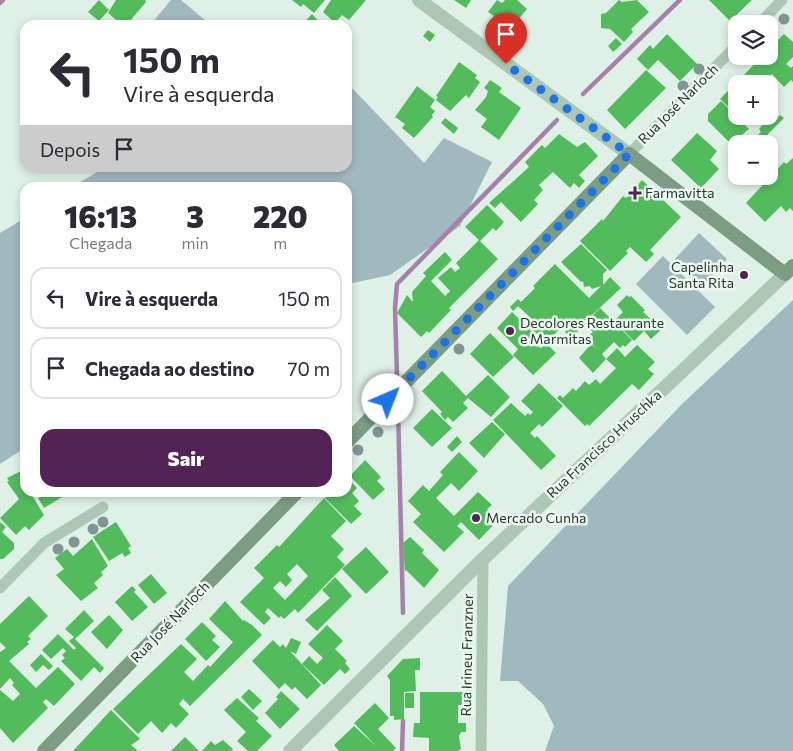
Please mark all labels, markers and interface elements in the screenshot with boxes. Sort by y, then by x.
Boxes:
pin [485,13,527,64]
map controls [728,15,778,185]
button: layers [728,15,778,65]
icon: arrive [492,20,520,48]
text: 150 m [123,37,220,80]
icon: left [40,40,105,105]
street label: Rua José Narloch [634,60,721,147]
button: + [728,75,778,125]
text: Vire à esquerda [123,80,275,107]
icon: arrive [110,135,138,163]
button: − [728,135,778,185]
text: Depois [40,138,100,161]
place label: Farmavitta [645,184,715,201]
marker: Farmavitta [629,187,641,199]
text: 16:13 [64,197,137,234]
text: 3 [186,197,204,234]
text: 220 [253,197,308,234]
text: Chegada [69,233,132,252]
text: min [181,233,209,252]
text: m [273,233,287,252]
place label: Capelinha Santa Rita [669,258,734,291]
marker: Capelinha Santa Rita [738,269,750,281]
icon: left [42,284,70,312]
text: Vire à esquerda [85,287,218,310]
text: 150 m [278,287,330,310]
place label: Decolores Restaurante e Marmitas [520,314,664,347]
marker: Decolores Restaurante e Marmitas [504,325,516,337]
icon: arrive [42,354,70,382]
text: Chegada ao destino [85,357,255,380]
text: 70 m [287,357,330,380]
position arrow [361,373,413,425]
street label: Rua Francisco Hruschka [543,386,665,501]
button: Sair [40,429,332,487]
place label: Mercado Cunha [486,509,586,526]
marker: Mercado Cunha [470,512,482,524]
street label: Rua José Narloch [127,578,213,666]
street label: Rua Irineu Franzner [457,593,476,716]

